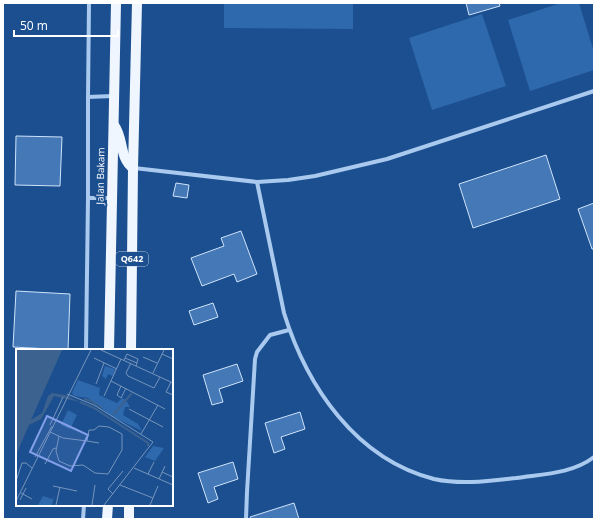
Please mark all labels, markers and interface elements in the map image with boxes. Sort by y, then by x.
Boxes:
scale bar [14,12,118,38]
text: 50 m [20,17,48,34]
street label: Jalan Bakam [92,147,107,206]
road number: Q642 [116,252,148,266]
inset map [16,349,173,506]

